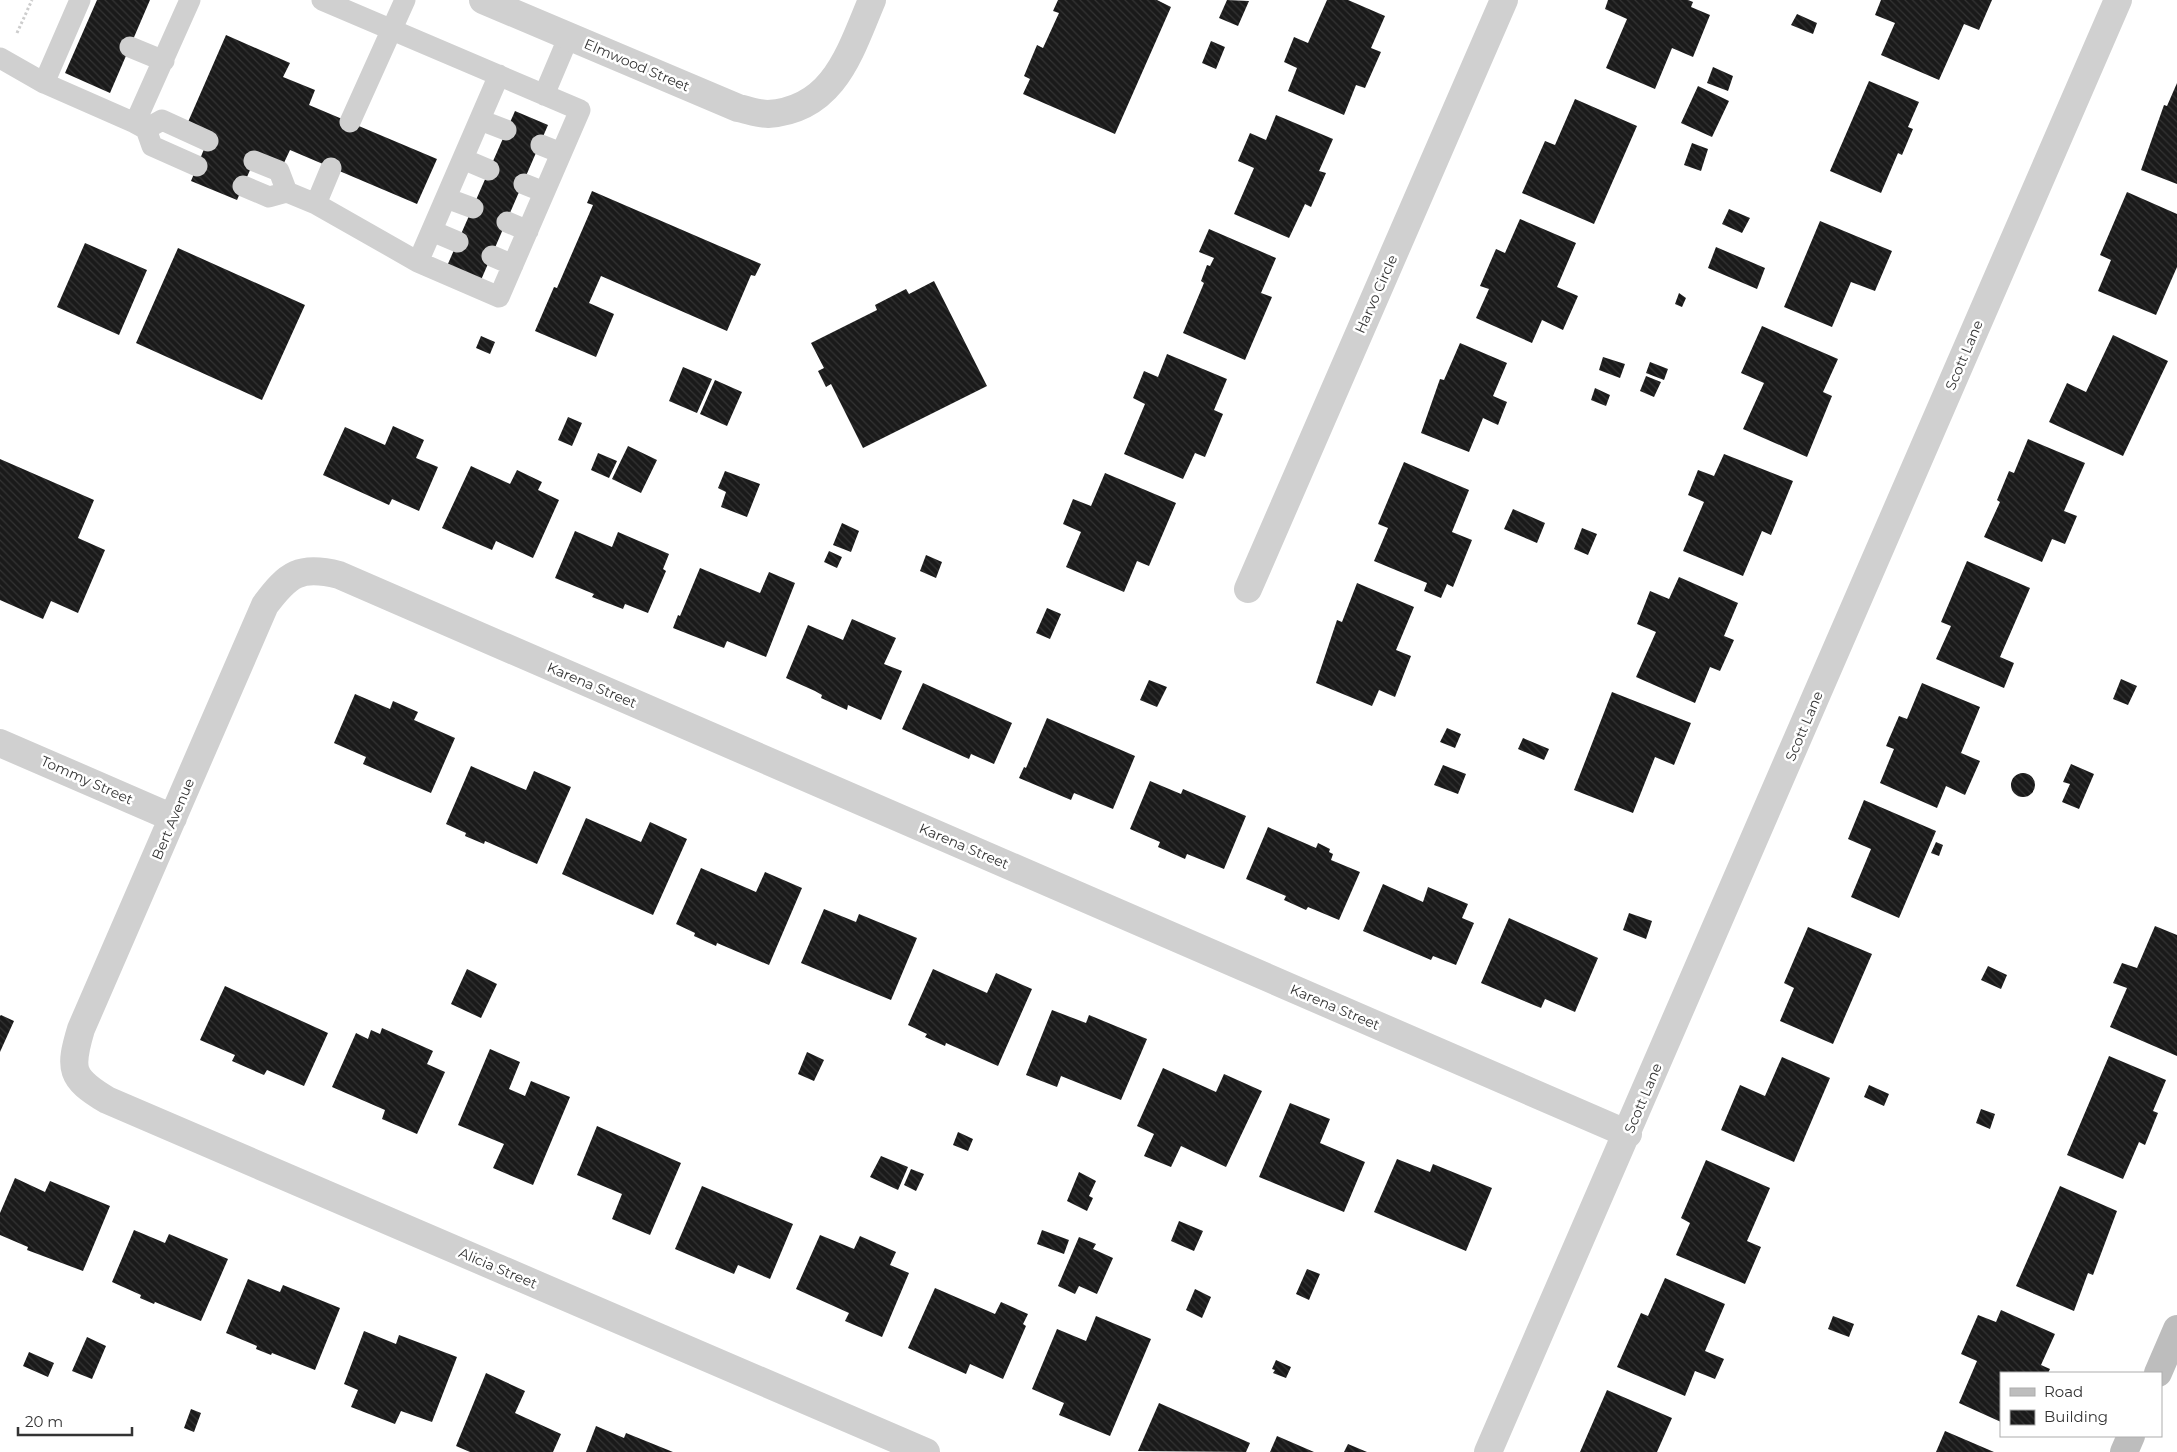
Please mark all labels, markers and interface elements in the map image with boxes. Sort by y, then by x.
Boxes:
street label: Elmwood Street [581,35,693,95]
street label: Harvo Circle [1351,252,1401,336]
street label: Scott Lane [1941,317,1987,393]
street label: Karena Street [544,658,640,712]
street label: Scott Lane [1781,688,1827,764]
street label: Tommy Street [38,752,136,808]
street label: Bert Avenue [148,775,198,863]
street label: Karena Street [916,819,1012,873]
street label: Karena Street [1287,980,1383,1034]
street label: Scott Lane [1620,1060,1666,1136]
street label: Alicia Street [456,1243,540,1293]
legend [2000,1372,2162,1437]
text: Road [2044,1382,2083,1401]
scale bar [18,1404,131,1436]
text: Building [2044,1407,2108,1426]
text: 20 m [25,1412,63,1431]

